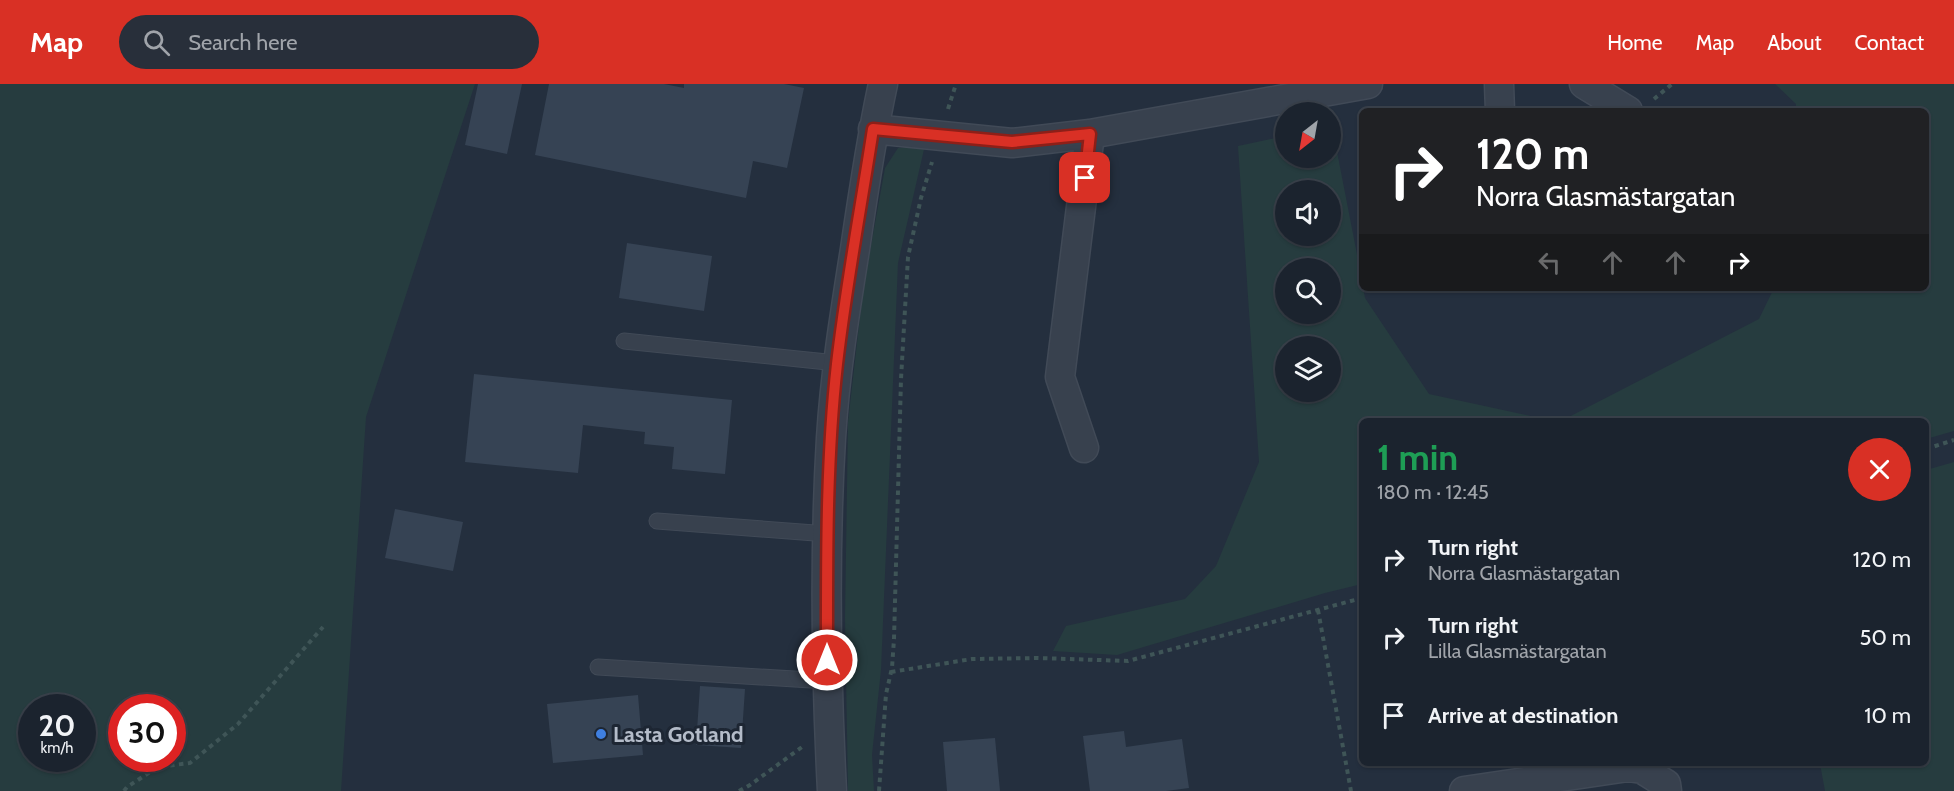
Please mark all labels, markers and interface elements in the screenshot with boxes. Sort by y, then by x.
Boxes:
search box [119,15,539,69]
text: Map [30,25,83,59]
icon: search [140,26,173,59]
text: Search here [188,29,297,56]
text: Home [1607,30,1663,55]
text: Map [1696,30,1734,55]
text: About [1767,30,1821,55]
text: Contact [1854,30,1924,55]
north arrow [1275,102,1341,168]
map controls [1275,102,1341,402]
text: 120 m [1476,128,1589,180]
icon: right [1377,132,1455,210]
pin [1059,152,1110,203]
icon: arrive [1068,161,1101,194]
button: sound [1275,180,1341,246]
text: Norra Glasmästargatan [1476,180,1735,213]
icon: left [1533,246,1566,279]
icon: ahead [1596,246,1629,279]
icon: ahead [1659,246,1692,279]
icon: right [1722,246,1755,279]
button: search [1275,258,1341,324]
button: layers [1275,336,1341,402]
text: 1 min [1377,435,1458,479]
button: close [1848,438,1911,501]
text: 180 m · 12:45 [1377,480,1489,504]
text: Turn right [1428,534,1518,561]
icon: right [1377,543,1410,576]
text: 120 m [1853,546,1911,573]
text: Norra Glasmästargatan [1428,561,1620,585]
text: Turn right [1428,612,1518,639]
icon: right [1377,621,1410,654]
text: 50 m [1859,624,1911,651]
position arrow [795,628,859,692]
text: Lilla Glasmästargatan [1428,639,1607,663]
speed limit sign: 30 [108,694,186,772]
icon: arrive [1377,699,1410,732]
text: Arrive at destination [1428,702,1618,729]
text: 10 m [1864,702,1911,729]
text: 20 [38,707,76,744]
place label: Lasta Gotland [613,721,744,748]
marker: Lasta Gotland [594,727,608,741]
text: km/h [41,739,73,757]

